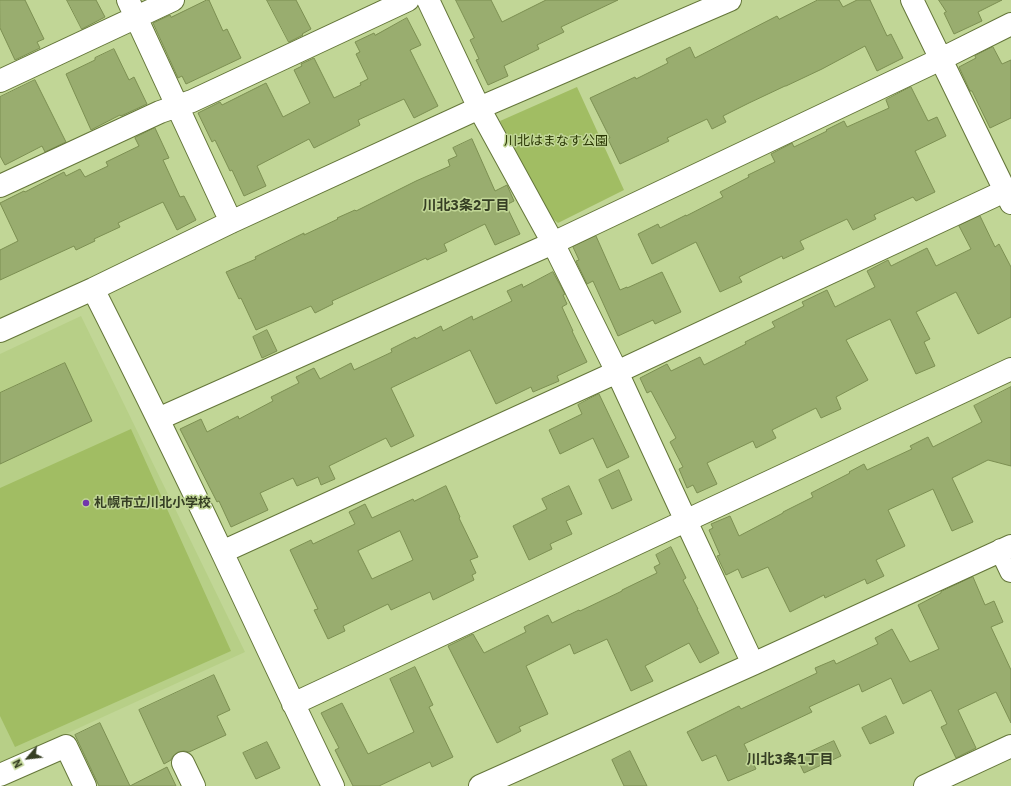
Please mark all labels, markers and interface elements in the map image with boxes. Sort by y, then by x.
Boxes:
park label: 川北はまなす公園 [504,133,608,149]
district label: 川北3条2丁目 [423,198,509,214]
place label: 札幌市立川北小学校 [94,495,211,511]
marker: 札幌市立川北小学校 [81,498,91,508]
north arrow [8,738,48,778]
district label: 川北3条1丁目 [747,752,833,768]
text: N [9,757,25,770]

